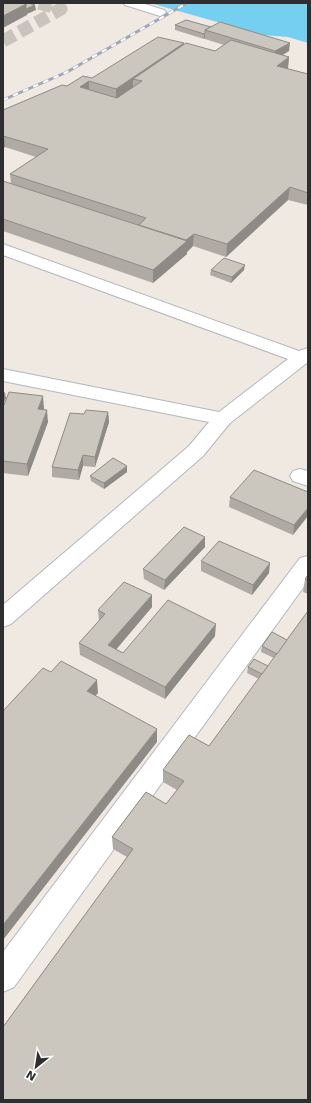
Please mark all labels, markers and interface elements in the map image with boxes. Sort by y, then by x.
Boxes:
north arrow [16,1047,56,1087]
text: N [24,1067,38,1083]

